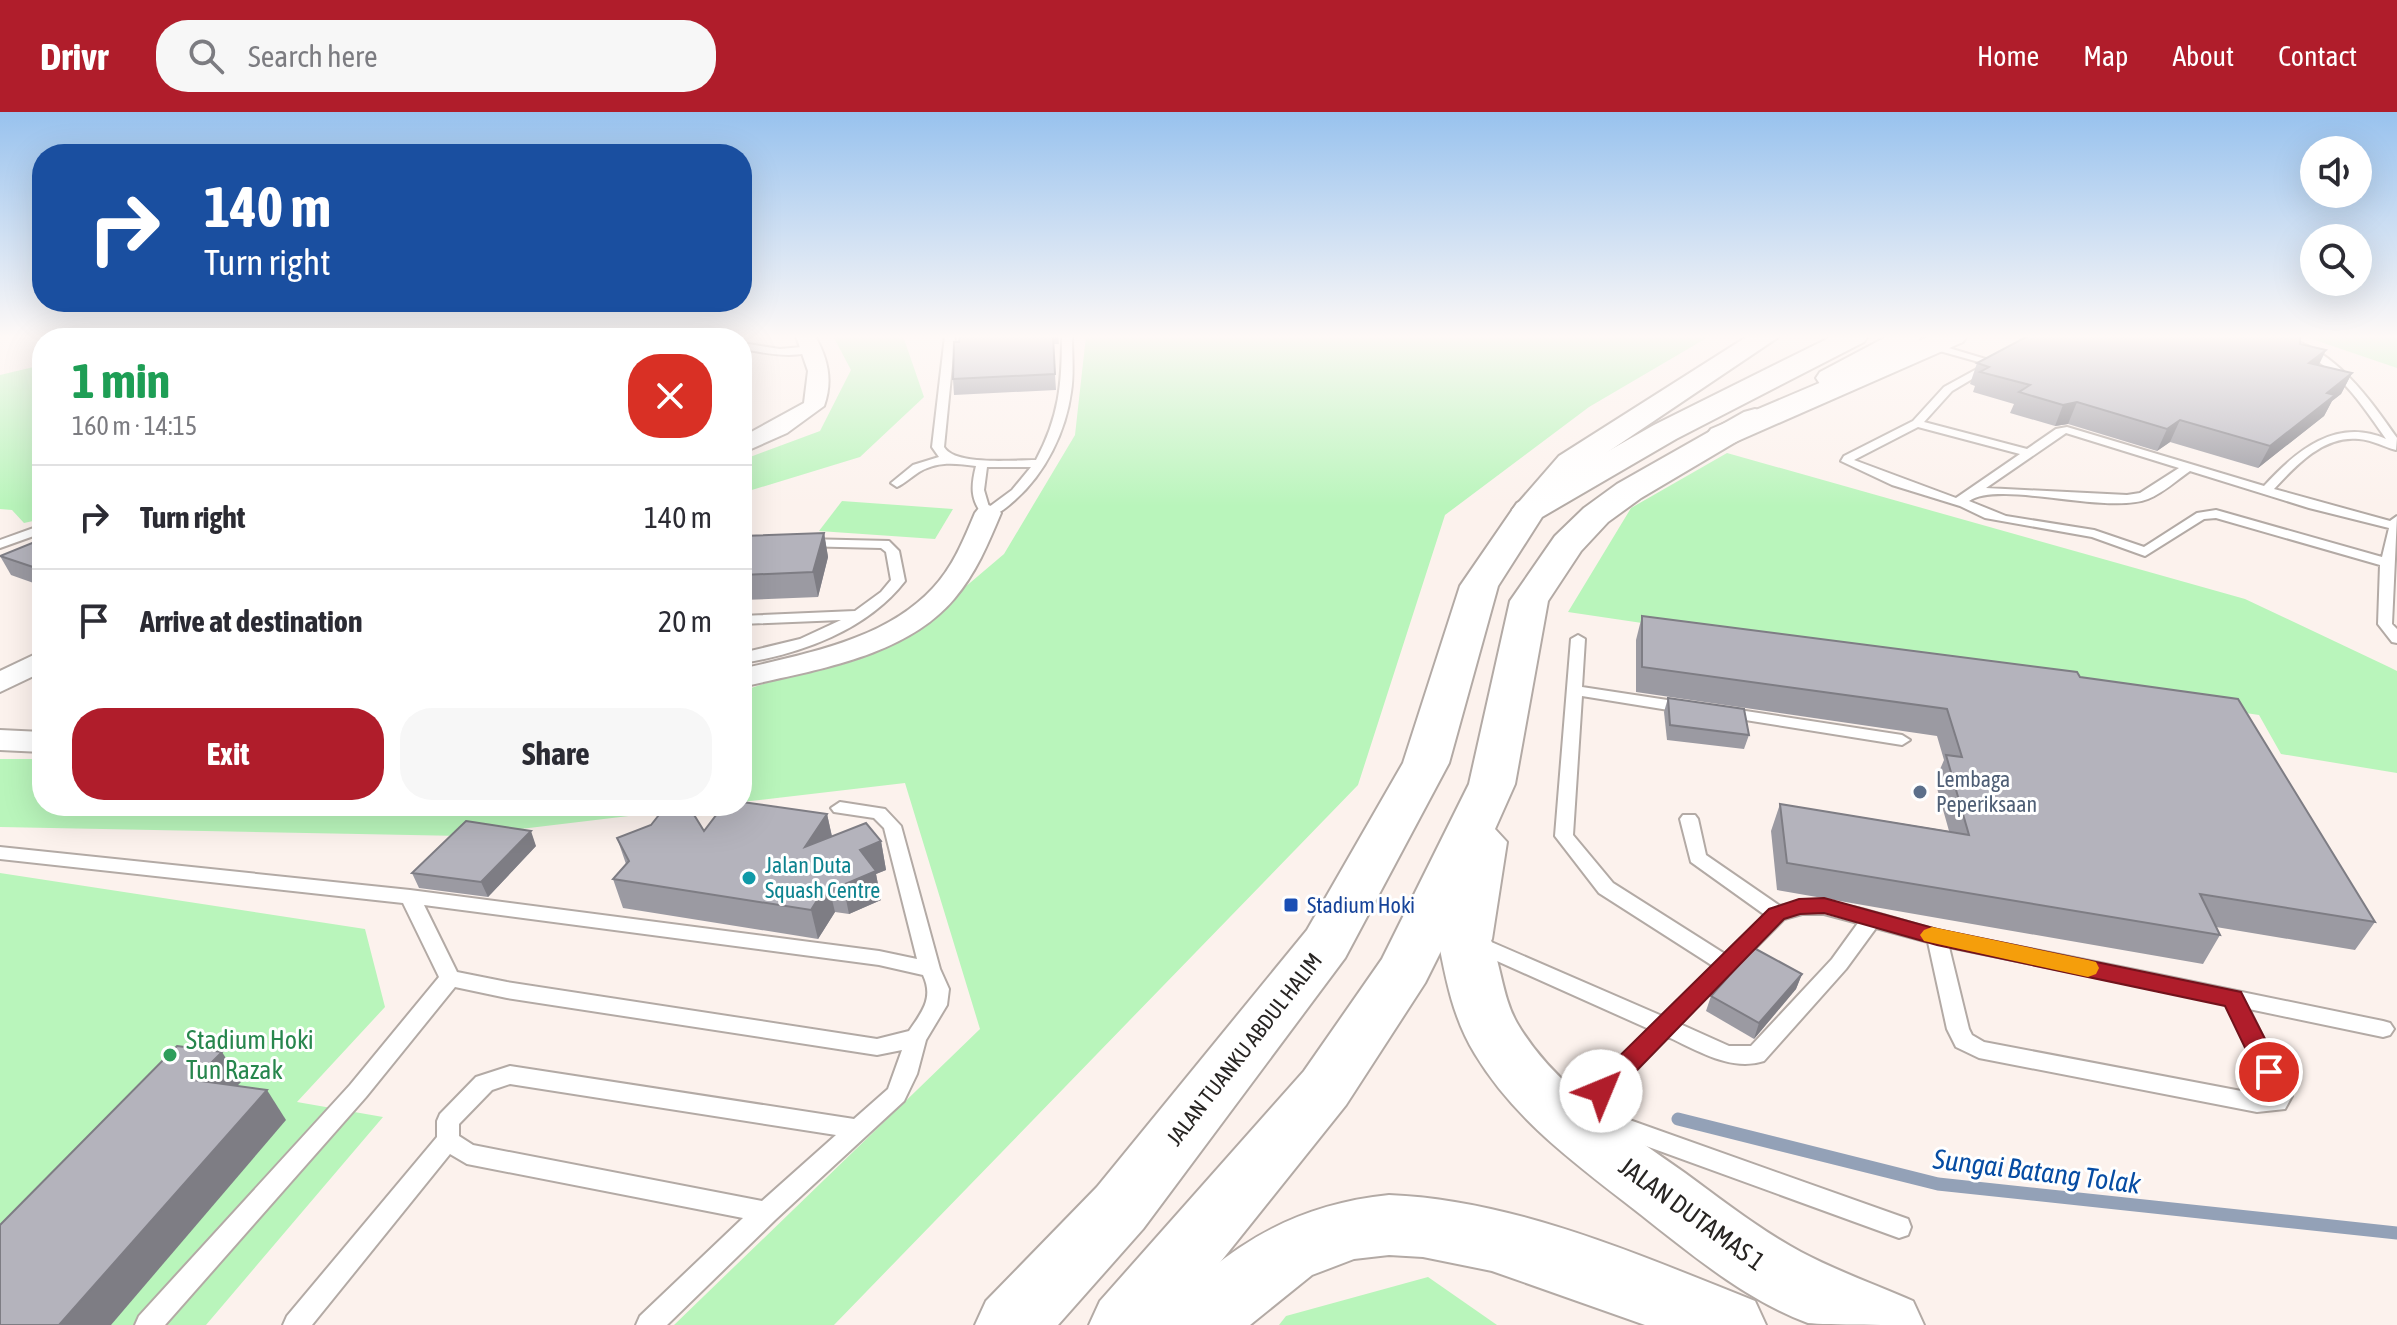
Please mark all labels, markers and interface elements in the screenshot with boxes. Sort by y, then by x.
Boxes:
search box [156,20,716,92]
icon: search [184,34,228,78]
text: Drivr [40,35,108,78]
text: Search here [248,39,378,73]
text: Home [1977,40,2039,72]
text: Map [2083,40,2128,72]
text: About [2172,40,2234,72]
text: Contact [2278,40,2357,72]
map controls [2300,136,2372,296]
button: sound [2300,136,2372,208]
text: 140 m [204,175,331,239]
icon: right [72,176,176,280]
button: search [2300,224,2372,296]
text: Turn right [204,241,331,283]
text: 1 min [72,353,170,408]
button: close [628,354,712,438]
text: 160 m · 14:15 [72,411,197,441]
icon: right [72,495,116,539]
text: Turn right [140,500,246,534]
text: 140 m [644,500,712,534]
icon: arrive [72,599,116,643]
text: Arrive at destination [140,604,362,638]
text: 20 m [658,604,712,638]
button: Exit [72,708,384,800]
button: Share [400,708,712,800]
place label: Lembaga Peperiksaan [1936,766,2037,817]
marker: Lembaga Peperiksaan [1911,783,1929,801]
place label: Jalan Duta Squash Centre [765,852,880,903]
marker: Jalan Duta Squash Centre [740,869,758,887]
place label: Stadium Hoki [1307,892,1415,918]
marker: Stadium Hoki [1282,896,1300,914]
street label: JALAN TUANKU ABDUL HALIM [1161,948,1327,1150]
place label: Stadium Hoki Tun Razak [186,1025,314,1085]
pin [2235,1038,2303,1106]
marker: Stadium Hoki Tun Razak [161,1046,179,1064]
position arrow [1559,1049,1643,1133]
icon: arrive [2247,1050,2291,1094]
water label: Sungai Batang Tolak [1931,1142,2143,1200]
street label: JALAN DUTAMAS 1 [1613,1151,1771,1277]

